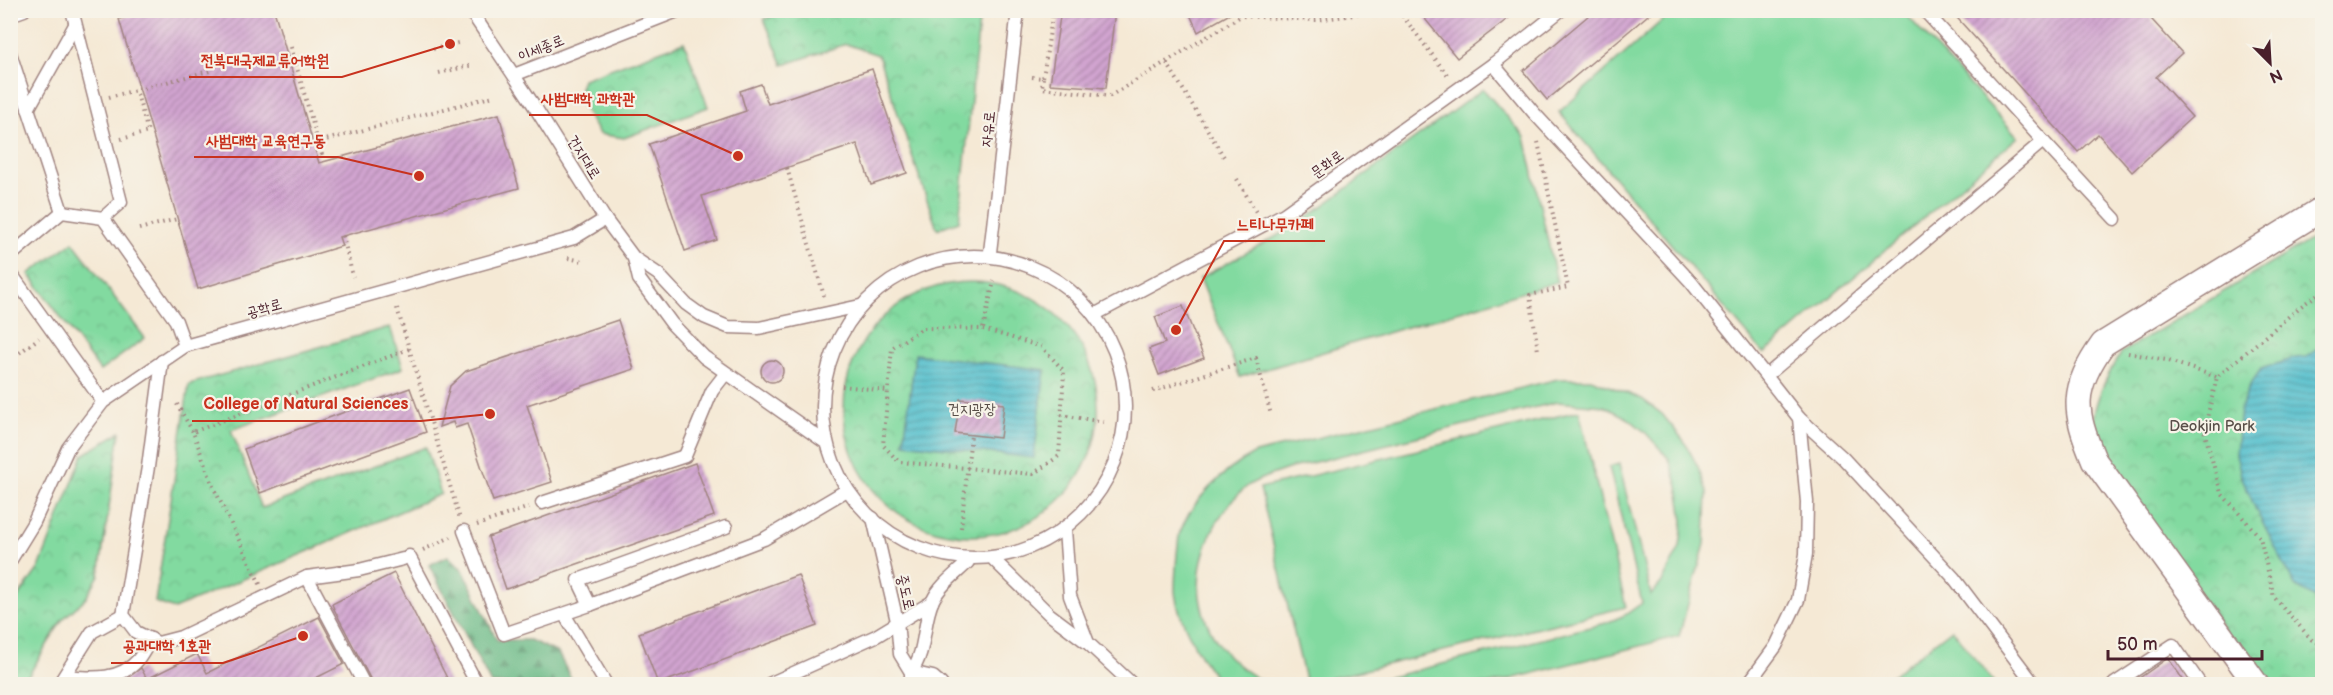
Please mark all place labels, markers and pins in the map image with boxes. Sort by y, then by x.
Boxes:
callout: 전북대국제교류어학원 [189,43,342,77]
callout: 사범대학 과학관 [529,81,647,115]
callout: 사범대학 교육연구동 [194,123,338,157]
callout: 느티나무카페 [1224,207,1325,241]
callout: College of Natural Sciences [192,387,421,421]
callout: 공과대학 1호관 [111,629,223,663]

